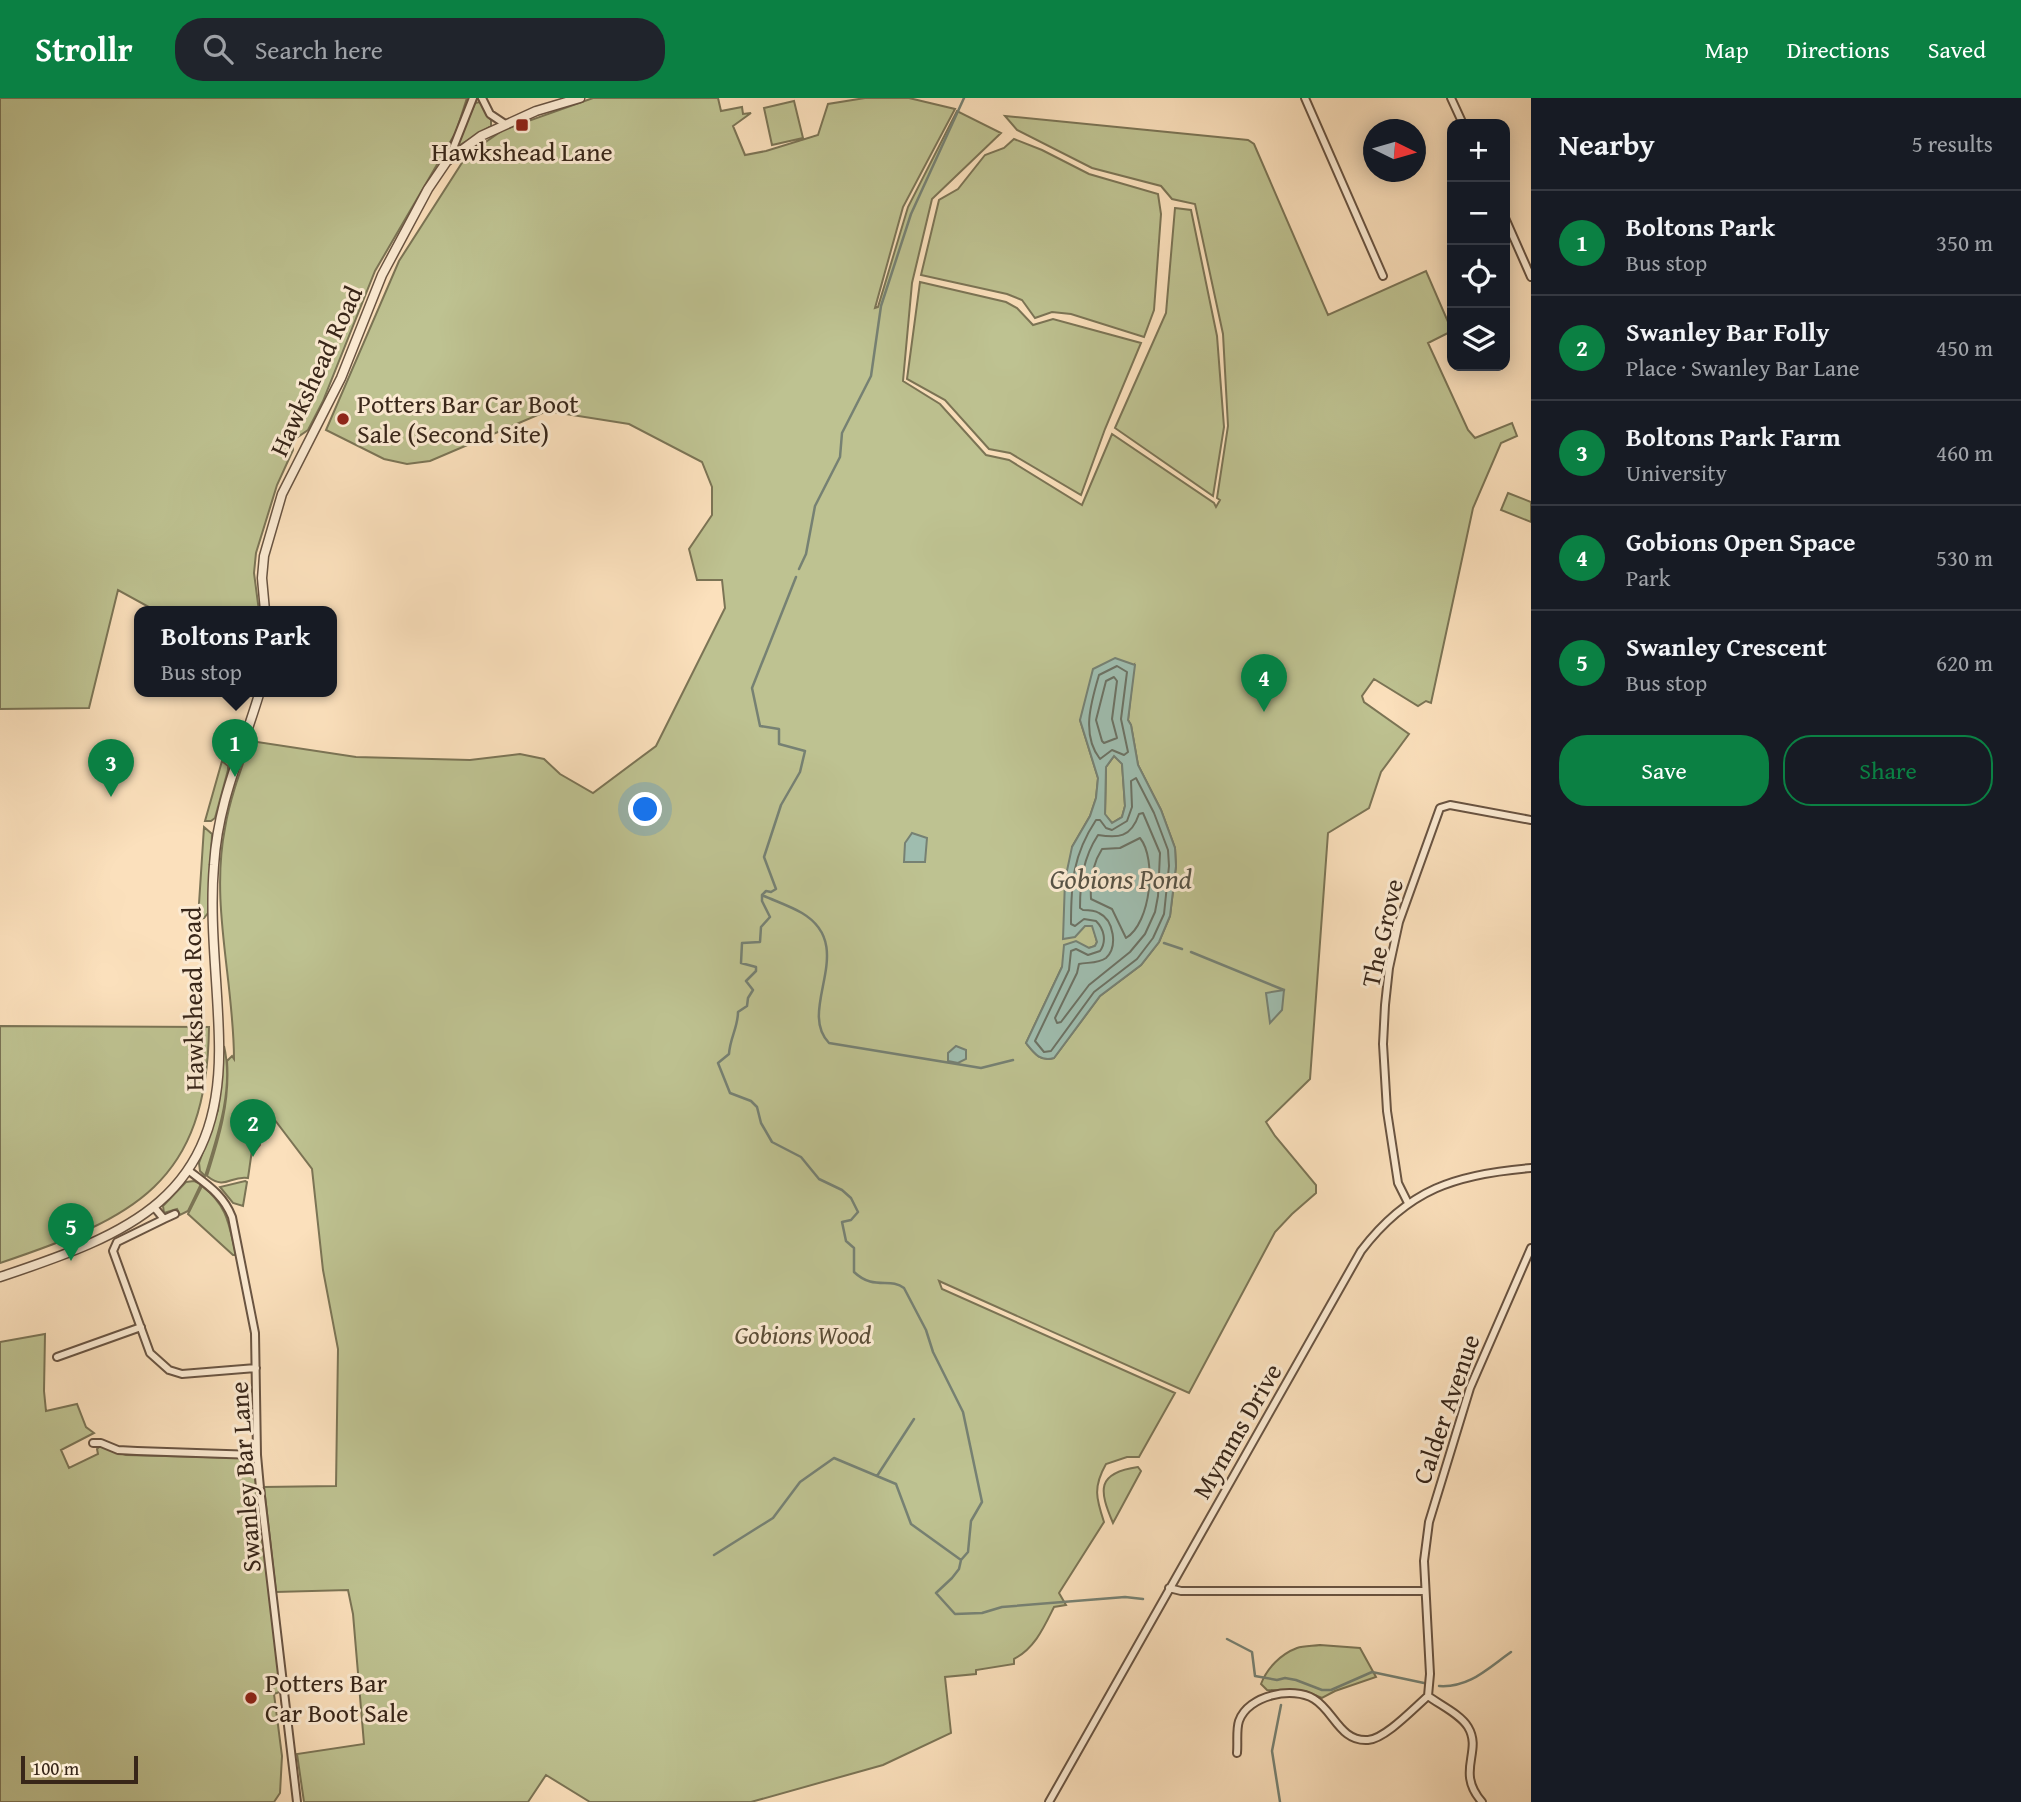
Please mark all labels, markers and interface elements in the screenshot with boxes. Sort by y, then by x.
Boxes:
search box [175,18,665,81]
text: Strollr [35,25,133,73]
icon: search [199,30,237,68]
text: Search here [255,30,383,69]
text: Map [1705,32,1749,67]
text: Directions [1787,32,1890,67]
text: Saved [1928,32,1986,67]
marker: Hawkshead Lane [514,117,530,133]
north arrow [1363,119,1426,182]
map controls [1447,119,1510,371]
button: + [1447,119,1510,182]
text: Nearby [1559,122,1655,166]
text: 5 results [1912,127,1993,160]
place label: Hawkshead Lane [431,132,613,171]
button: − [1447,182,1510,245]
text: Boltons Park [1626,207,1775,246]
text: 1 [1576,226,1588,259]
text: 350 m [1936,226,1993,259]
button: locate [1447,245,1510,308]
text: Bus stop [1626,246,1707,279]
street label: Hawkshead Road [259,279,372,463]
button: layers [1447,308,1510,371]
text: Swanley Bar Folly [1626,312,1829,351]
text: 2 [1576,331,1588,364]
text: 450 m [1936,331,1993,364]
text: Place · Swanley Bar Lane [1626,351,1860,384]
place label: Potters Bar Car Boot Sale (Second Site) [357,384,578,453]
marker: Potters Bar Car Boot Sale (Second Site) [335,411,351,427]
text: Boltons Park Farm [1626,417,1841,456]
text: 3 [1576,436,1588,469]
text: 460 m [1936,436,1993,469]
text: University [1626,456,1727,489]
text: Gobions Open Space [1626,522,1856,561]
text: 4 [1576,541,1588,574]
text: 530 m [1936,541,1993,574]
text: Park [1626,561,1670,594]
popup [134,606,337,697]
text: Boltons Park [161,616,310,655]
text: Swanley Crescent [1626,627,1827,666]
text: 5 [1576,646,1588,679]
text: 620 m [1936,646,1993,679]
pin: 4 [1241,654,1287,712]
text: Bus stop [161,655,242,688]
text: Bus stop [1626,666,1707,699]
pin: 1 [212,719,258,777]
button: Save [1559,735,1769,806]
button: Share [1783,735,1993,806]
pin: 3 [88,739,134,797]
your location [628,792,662,826]
water label: Gobions Pond [1050,858,1192,899]
street label: The Grove [1350,875,1413,991]
street label: Hawkshead Road [171,906,214,1091]
pin: 2 [230,1099,276,1157]
pin: 5 [48,1203,94,1261]
park label: Gobions Wood [734,1315,872,1354]
street label: Calder Avenue [1402,1329,1489,1489]
street label: Mymms Drive [1182,1356,1291,1506]
street label: Swanley Bar Lane [218,1380,271,1574]
place label: Potters Bar Car Boot Sale [265,1663,409,1732]
marker: Potters Bar Car Boot Sale [243,1690,259,1706]
scale bar [21,1753,138,1785]
text: 100 m [32,1754,79,1782]

